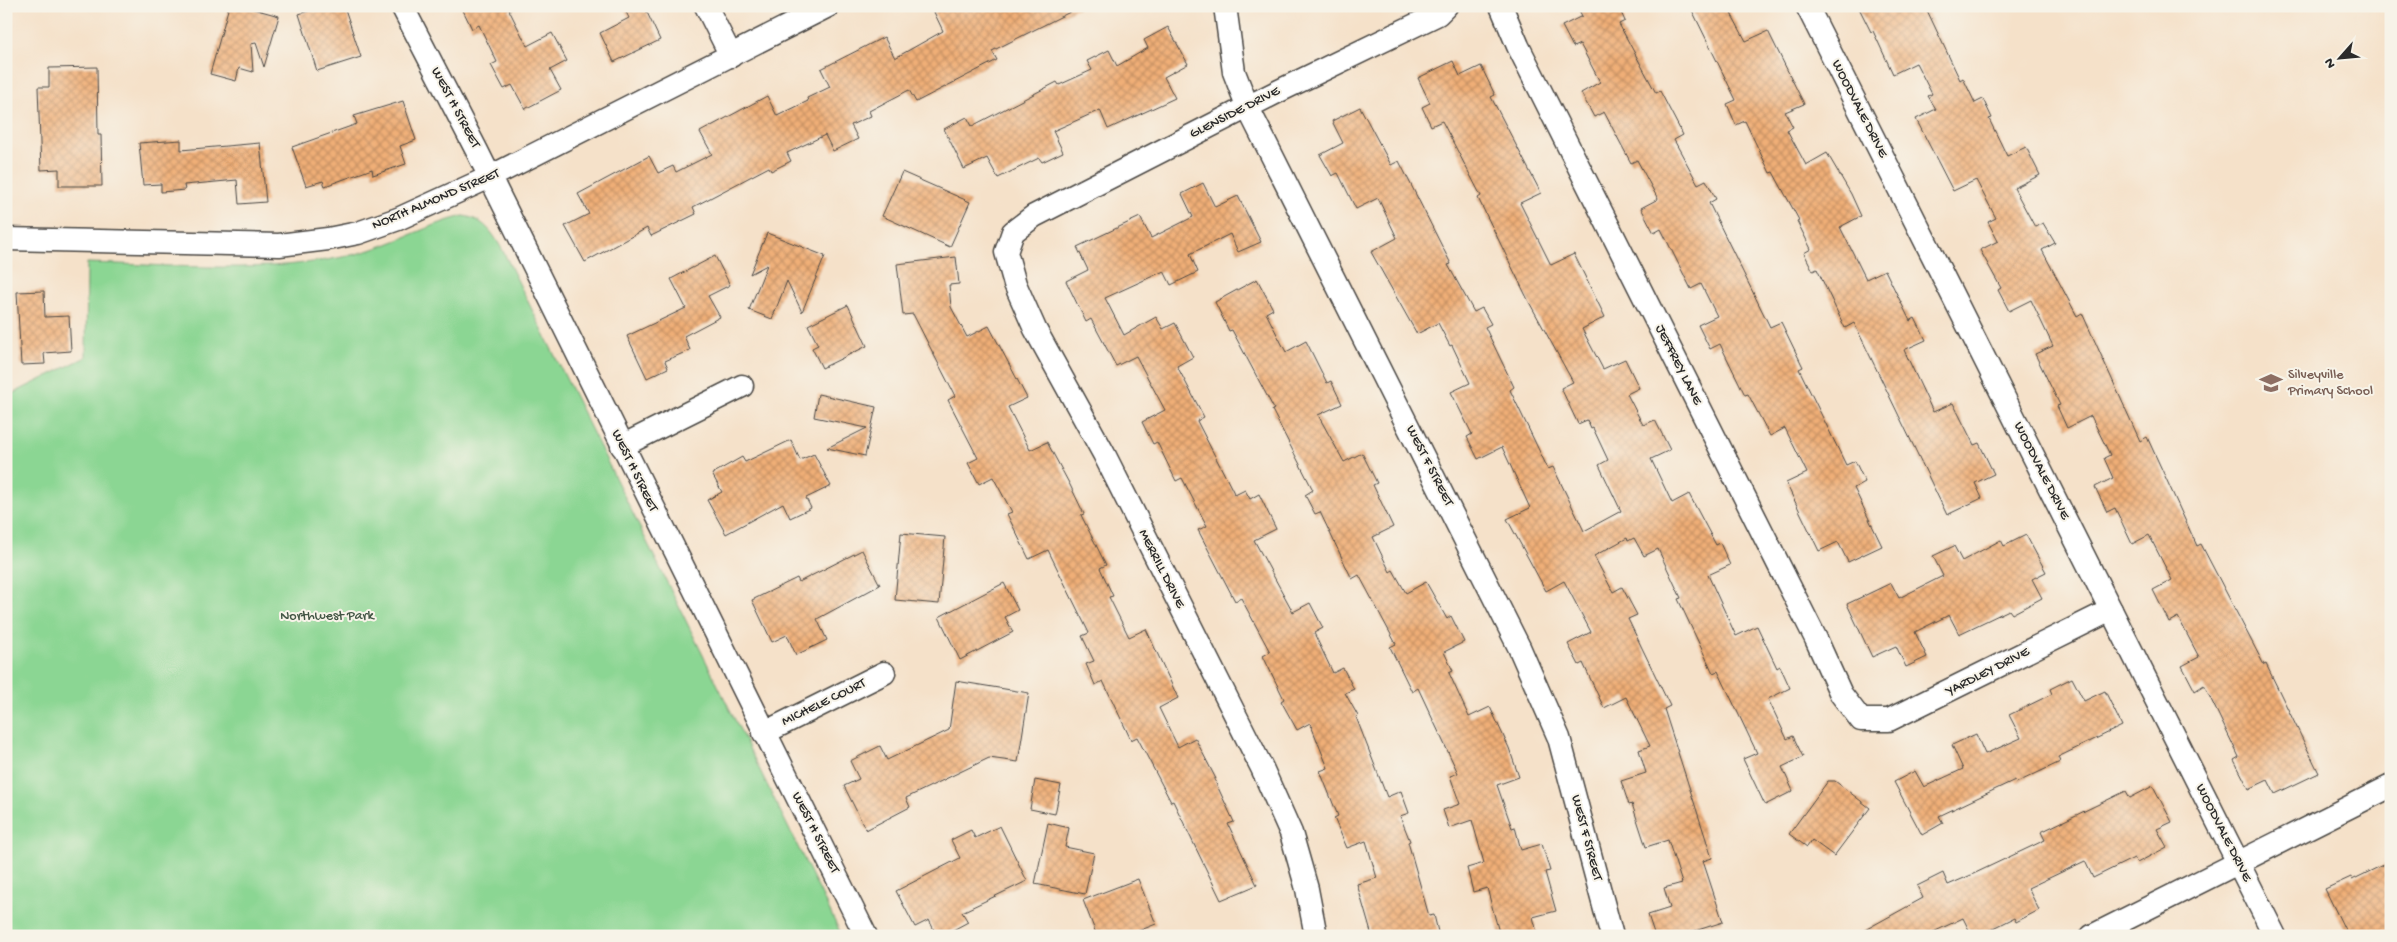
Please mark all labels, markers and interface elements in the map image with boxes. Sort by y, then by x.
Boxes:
north arrow [2314,32,2364,82]
text: N [2321,55,2340,71]
street label: WOODVALE DRIVE [1827,57,1892,162]
street label: WEST H STREET [427,65,484,152]
street label: GLENSIDE DRIVE [1187,82,1284,143]
street label: NORTH ALMOND STREET [370,165,503,235]
street label: JEFFREY LANE [1651,322,1706,409]
place label: Silveyville Primary School [2287,367,2373,400]
school or university icon: Silveyville Primary School [2258,370,2284,396]
street label: WOODVALE DRIVE [2009,419,2074,524]
street label: WEST F STREET [1401,423,1457,510]
street label: WEST H STREET [607,427,661,515]
street label: MERRILL DRIVE [1134,527,1189,612]
park label: Northwest Park [280,608,376,625]
street label: YARDLEY DRIVE [1942,643,2034,701]
street label: MICHELE COURT [779,675,869,731]
street label: WOODVALE DRIVE [2191,781,2256,886]
street label: WEST H STREET [787,789,843,877]
street label: WEST F STREET [1566,793,1606,883]

